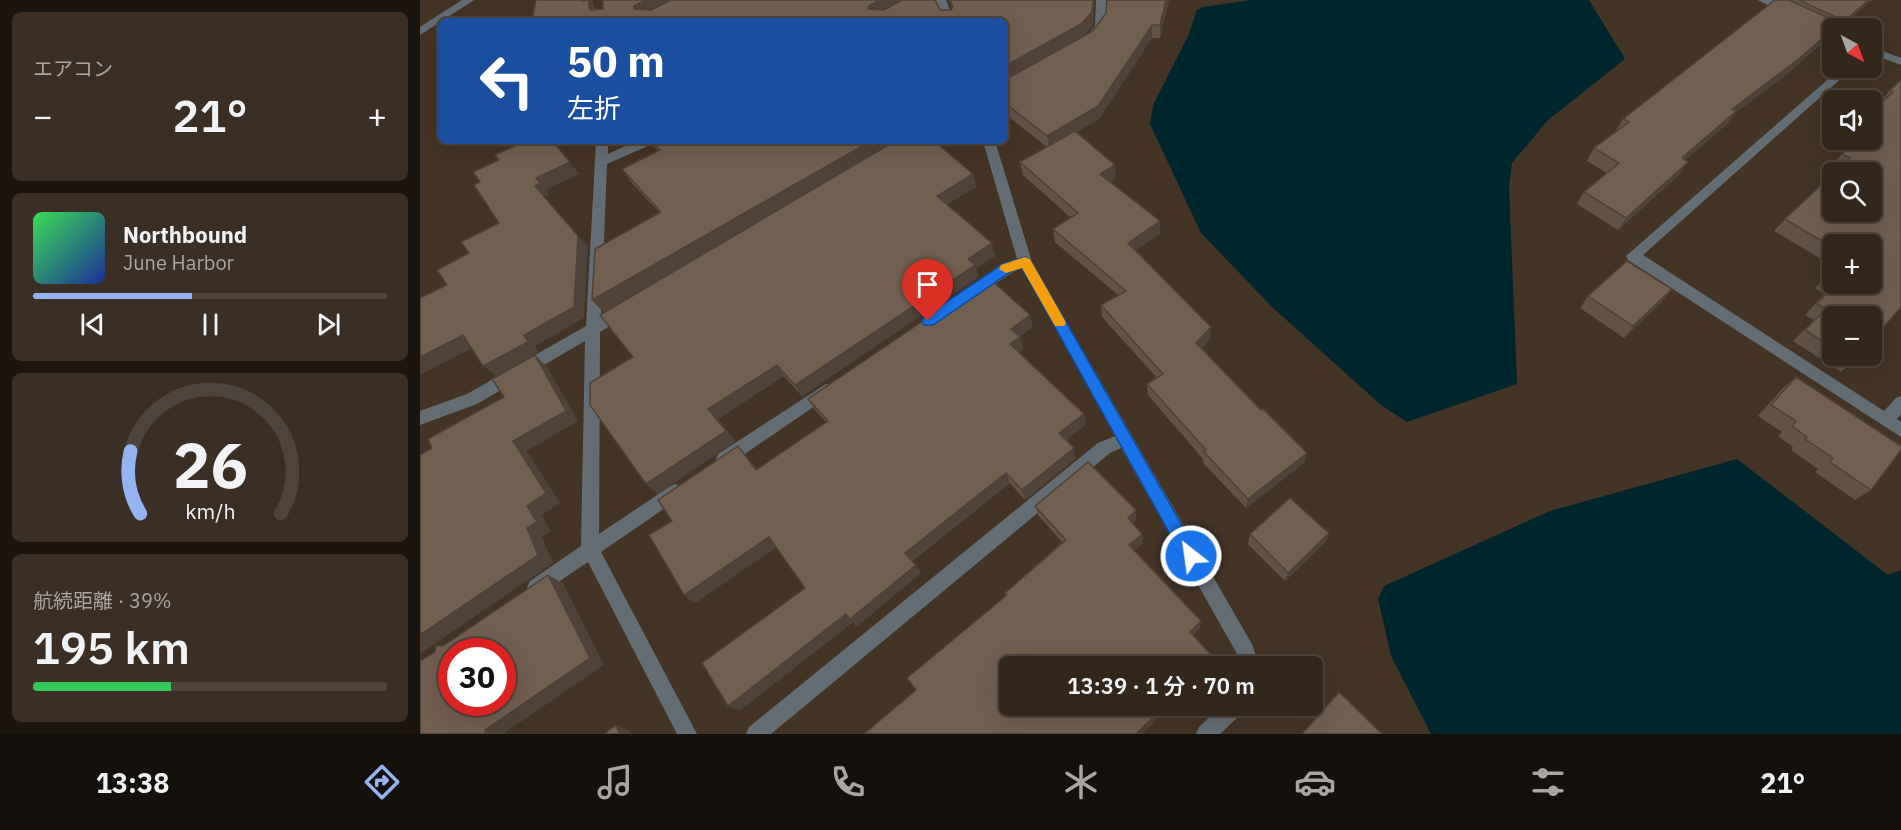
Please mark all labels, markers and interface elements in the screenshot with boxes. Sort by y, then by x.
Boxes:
north arrow [1822,18,1882,78]
map controls [1822,18,1882,366]
text: 50 m [567,34,665,89]
icon: left [468,42,546,120]
text: エアコン [33,55,113,82]
text: 21° [172,86,248,144]
text: 左折 [567,90,621,125]
button: sound [1822,90,1882,150]
text: − [33,94,53,137]
text: + [367,94,387,137]
button: search [1822,162,1882,222]
text: Northbound [123,220,247,249]
button: + [1822,234,1882,294]
text: June Harbor [123,249,234,276]
pin [902,259,953,321]
icon: arrive [911,268,944,301]
button: − [1822,306,1882,366]
icon: previous [76,308,109,341]
icon: pause [194,308,227,341]
icon: next [312,308,345,341]
text: 26 [173,424,247,505]
text: km/h [185,498,235,526]
position arrow [1159,524,1223,588]
text: 航続距離 · 39% [33,587,172,614]
text: 195 km [33,618,190,676]
speed limit sign: 30 [438,638,516,716]
text: 13:39 · 1 分 · 70 m [1067,671,1255,700]
icon: directions [361,761,403,803]
icon: music [594,761,636,803]
icon: phone [827,761,869,803]
icon: climate [1060,761,1102,803]
icon: car [1294,761,1336,803]
icon: filters [1527,761,1569,803]
text: 13:38 [96,765,169,800]
text: 21° [1760,765,1805,800]

